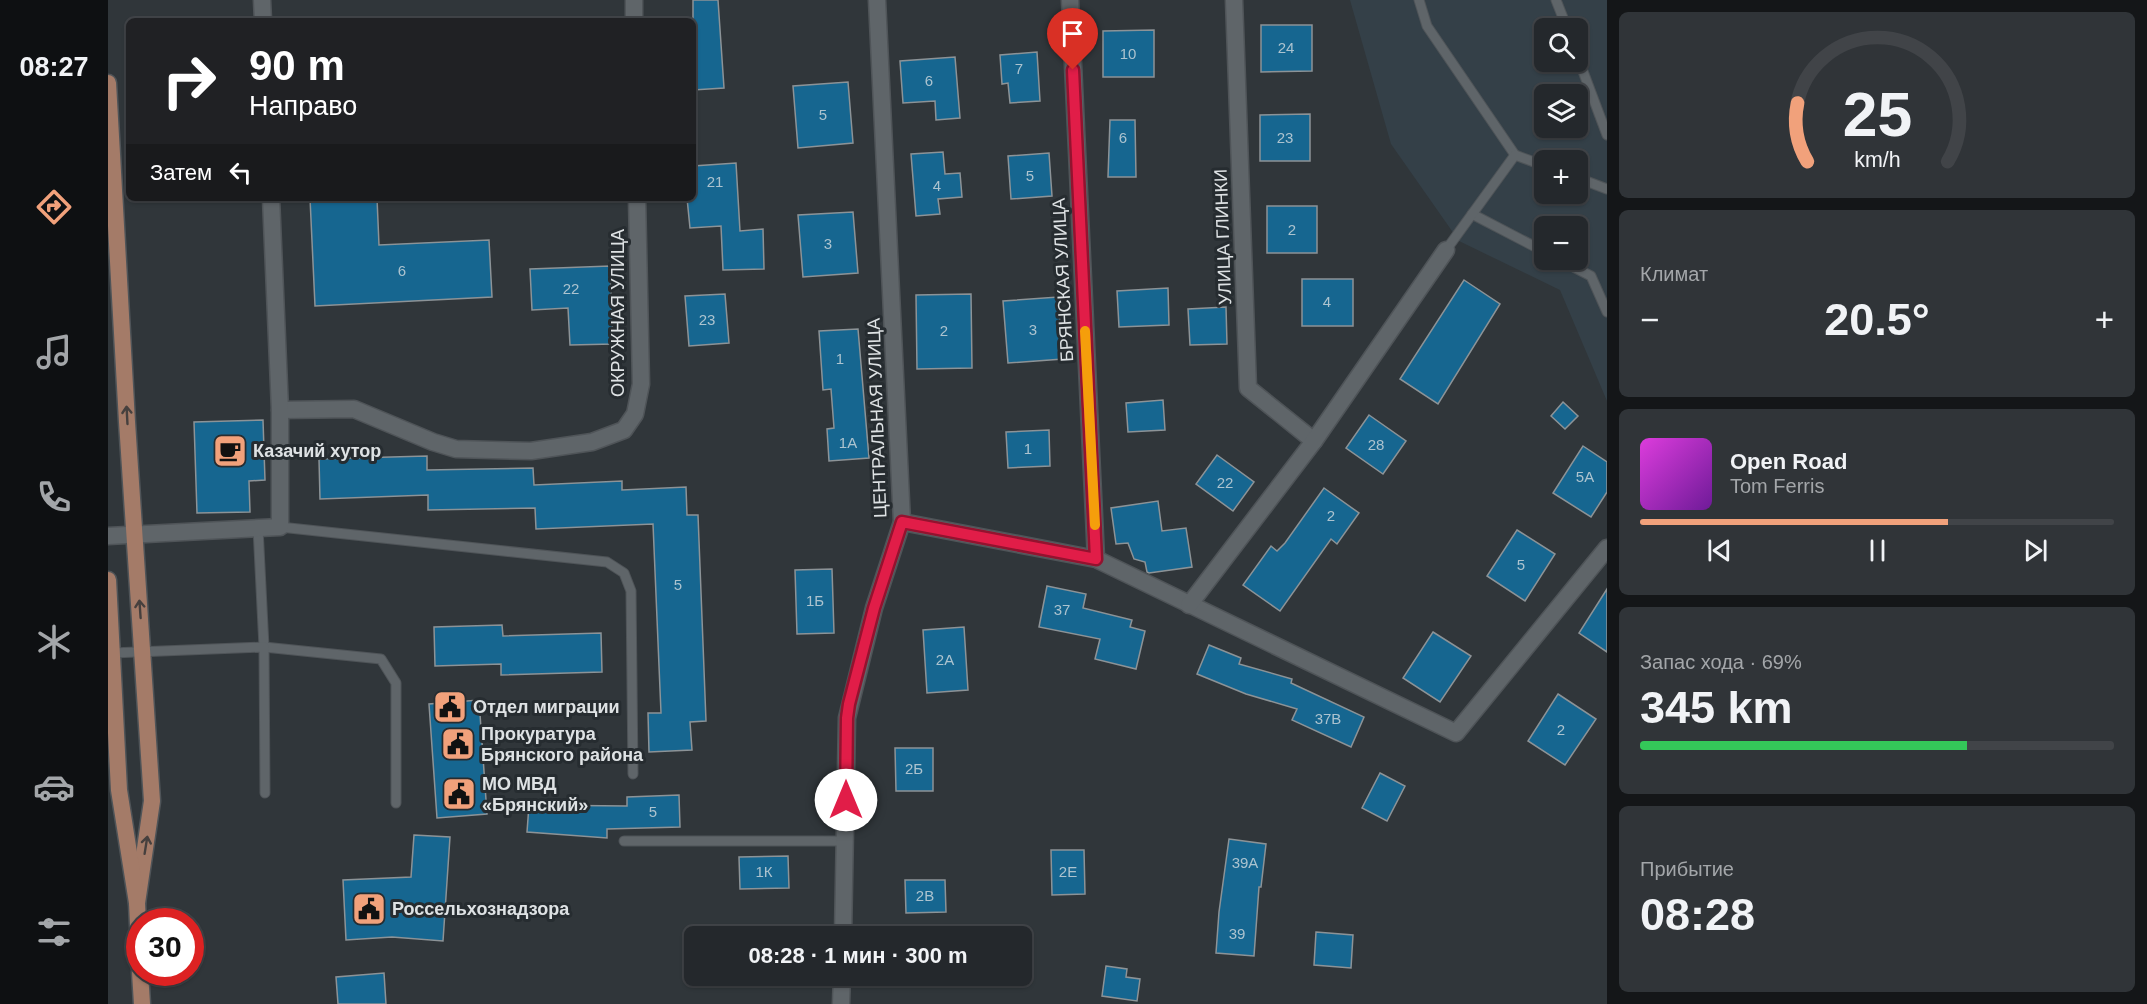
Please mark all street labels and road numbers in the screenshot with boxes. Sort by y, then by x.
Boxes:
street label: УЛИЦА ГЛИНКИ [1211,169,1235,305]
street label: БРЯНСКАЯ УЛИЦА [1049,198,1077,362]
street label: ОКРУЖНАЯ УЛИЦА [608,229,628,397]
street label: ЦЕНТРАЛЬНАЯ УЛИЦА [864,318,890,518]

